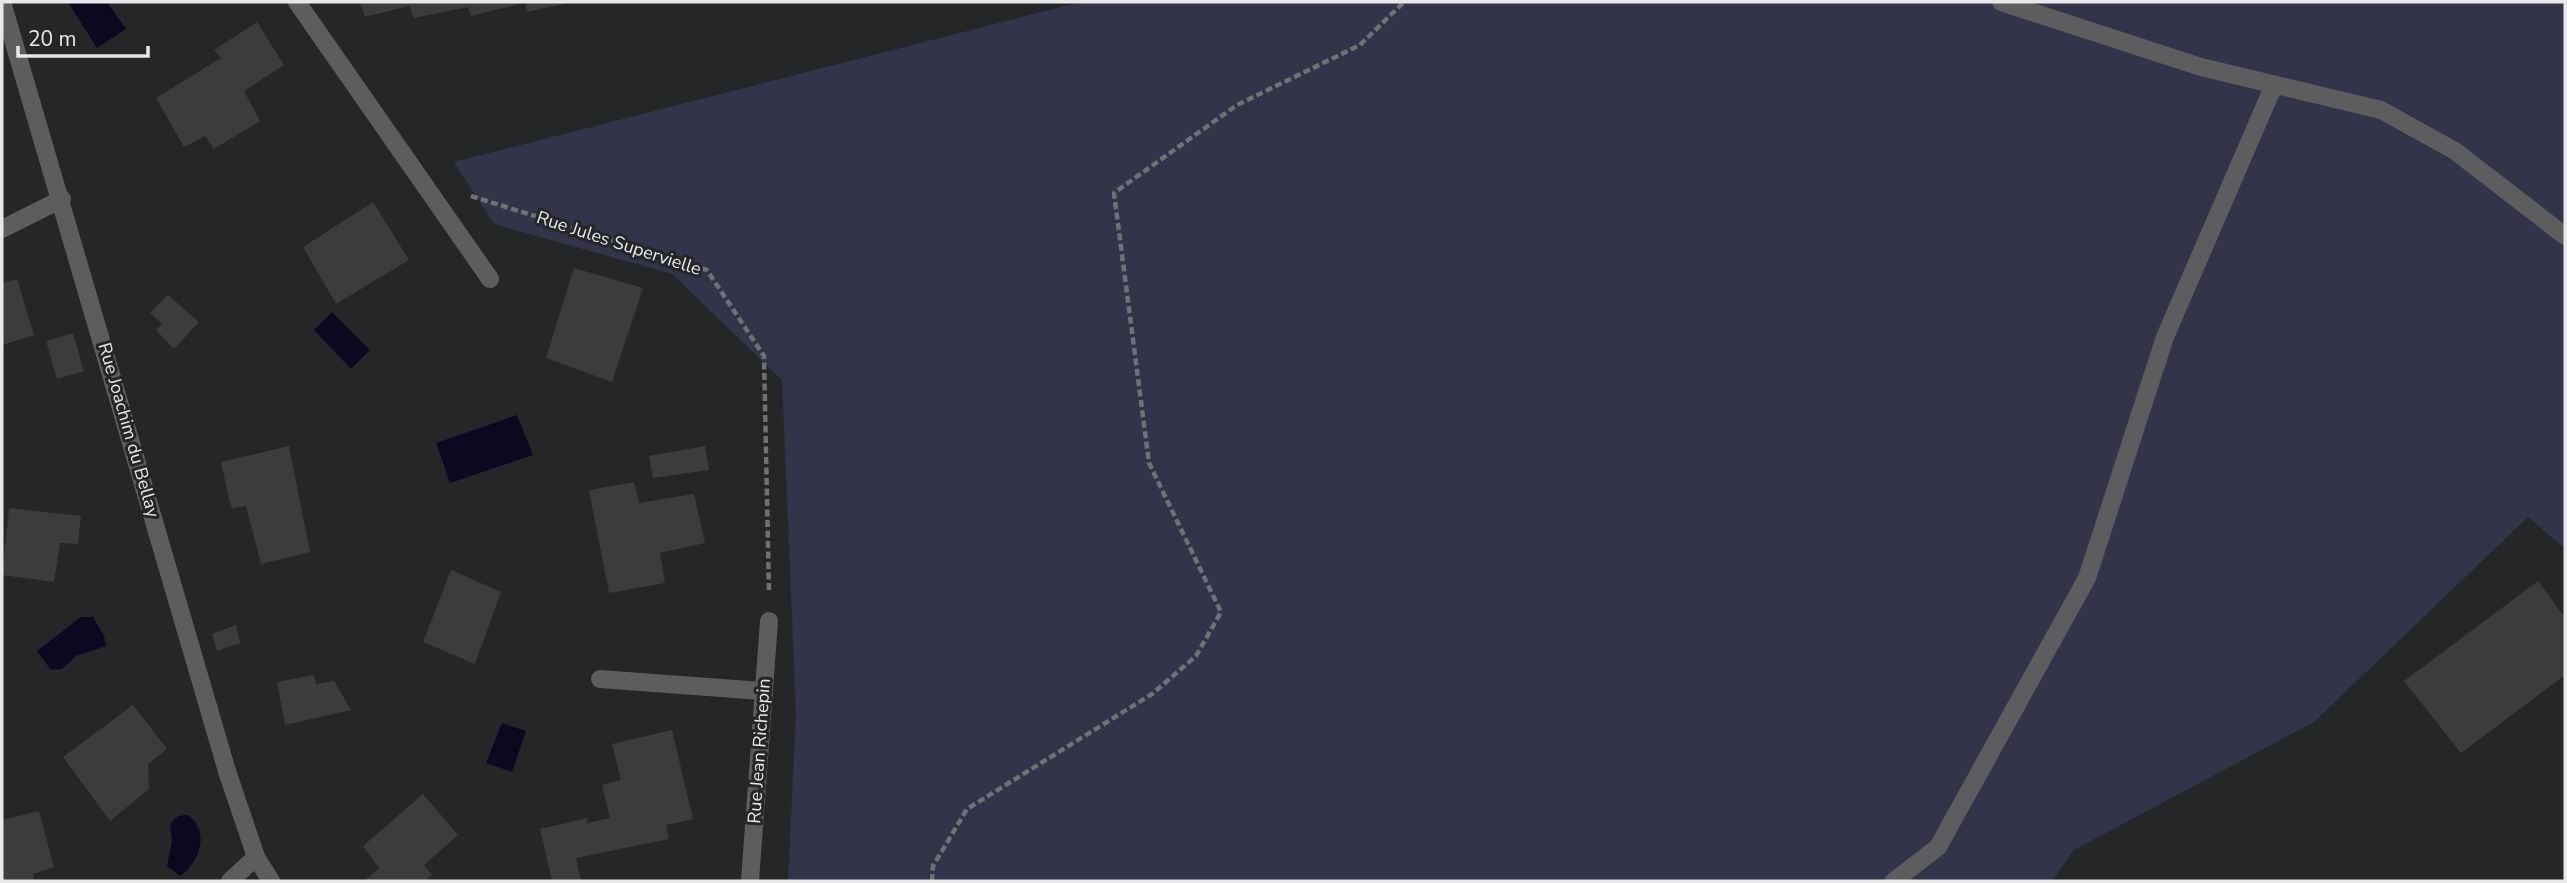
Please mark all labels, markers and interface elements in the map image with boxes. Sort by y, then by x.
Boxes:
scale bar [18,14,147,58]
text: 20 m [28,25,77,53]
street label: Rue Jules Supervielle [534,205,704,281]
street label: Rue Joachim du Bellay [93,340,166,521]
street label: Rue Jean Richepin [742,678,776,824]

